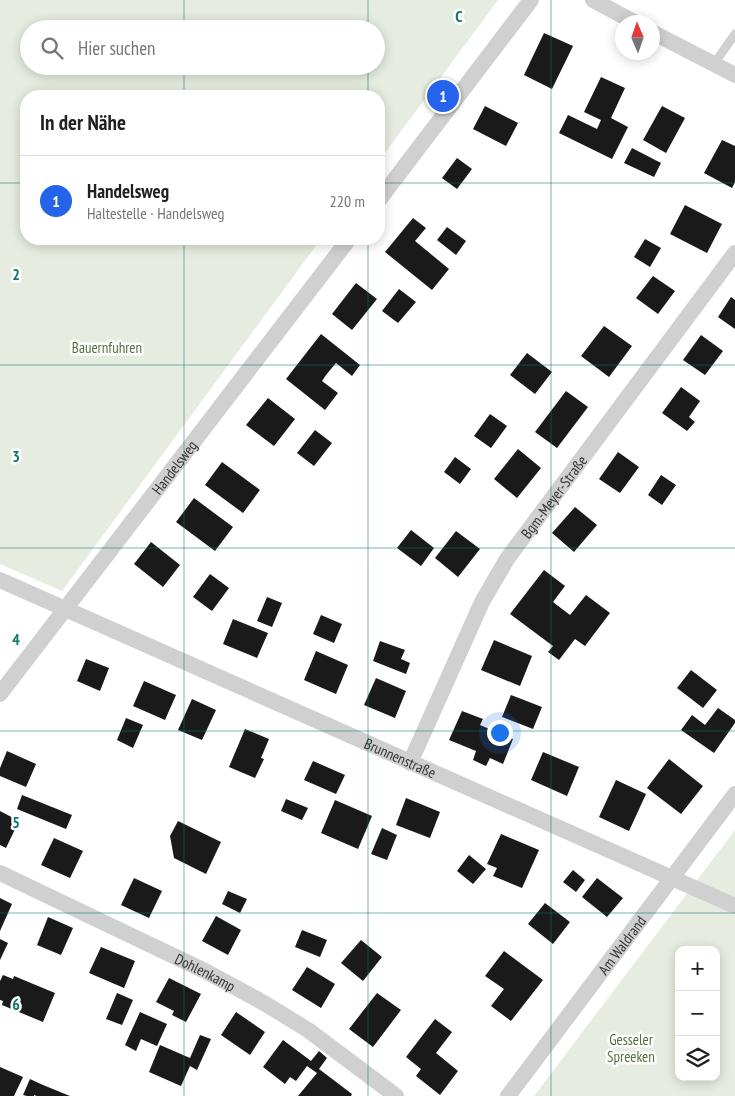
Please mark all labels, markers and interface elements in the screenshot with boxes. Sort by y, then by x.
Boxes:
text: C [455,6,463,26]
north arrow [615,15,660,60]
search box [20,20,385,75]
icon: search [38,34,66,62]
text: Hier suchen [78,36,155,60]
pin: 1 [427,77,459,115]
text: In der Nähe [40,109,126,136]
text: Handelsweg [87,179,169,203]
text: 1 [52,191,60,211]
text: 220 m [330,191,365,211]
text: Haltestelle · Handelsweg [87,203,225,223]
text: 2 [12,264,20,284]
park label: Bauernfuhren [72,338,142,357]
street label: Handelsweg [147,436,201,498]
text: 3 [12,446,20,466]
street label: Bgm.-Meyer-Straße [516,451,591,542]
text: 4 [12,629,20,649]
your location [487,720,513,746]
street label: Brunnenstraße [362,733,439,782]
text: 5 [12,812,20,832]
street label: Am Waldrand [593,912,650,978]
map controls [675,946,720,1081]
button: + [675,946,720,991]
street label: Dohlenkamp [172,949,239,995]
button: − [675,991,720,1036]
text: 6 [12,994,20,1014]
park label: Gesseler Spreeken [607,1030,655,1066]
button: layers [675,1036,720,1081]

